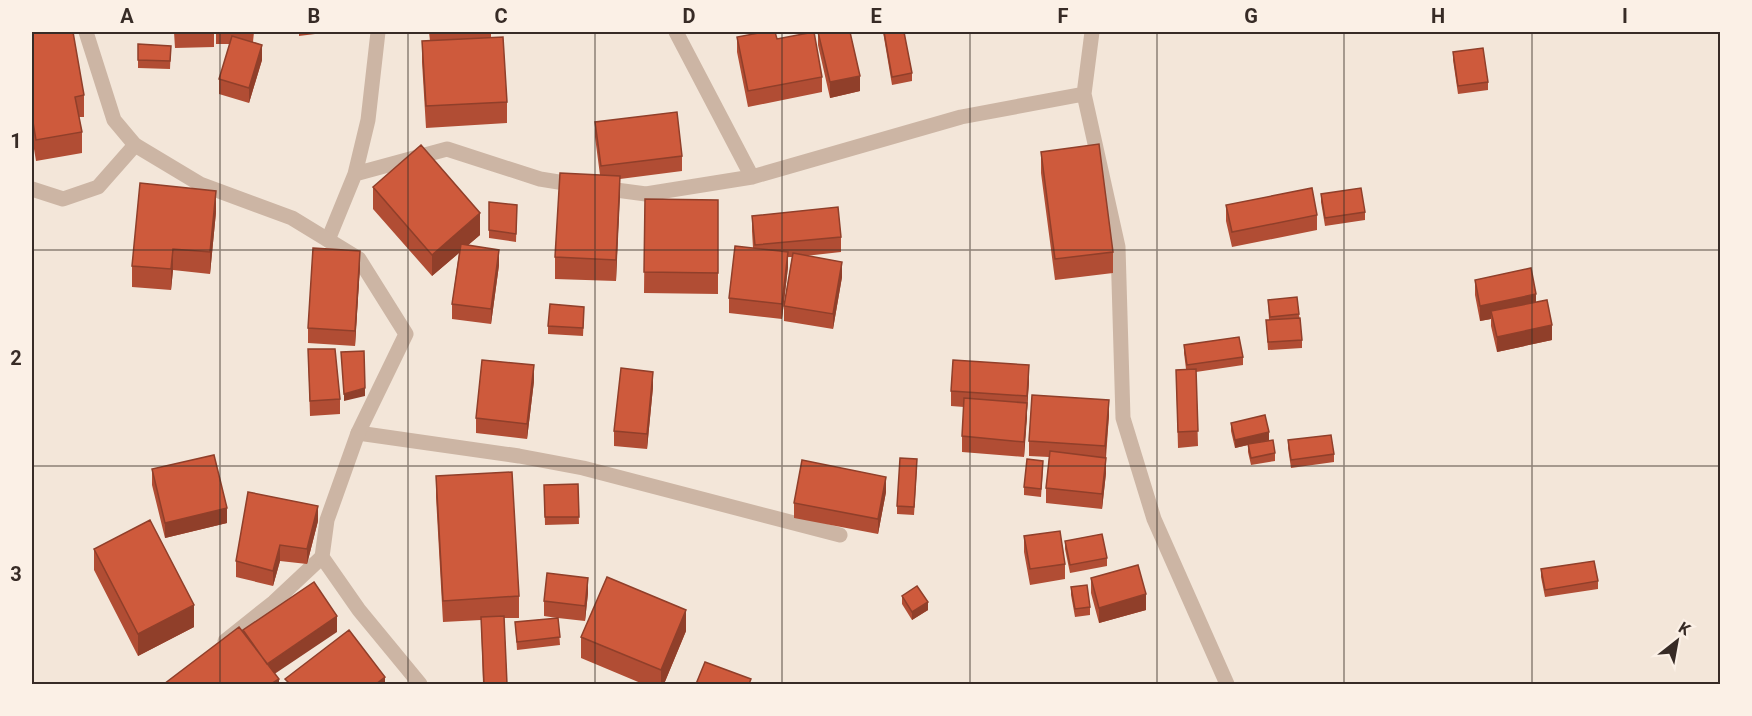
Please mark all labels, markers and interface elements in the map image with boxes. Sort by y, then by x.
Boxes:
text: A [120,4,134,28]
text: B [308,4,320,28]
text: C [494,4,508,28]
text: D [683,4,696,28]
text: E [870,4,882,28]
text: F [1058,4,1069,28]
text: G [1244,4,1258,28]
text: H [1431,4,1445,28]
text: I [1622,4,1628,28]
text: 1 [10,129,22,153]
text: 2 [10,346,22,370]
text: 3 [10,562,22,586]
north arrow [1647,611,1707,671]
text: K [1675,618,1694,640]

